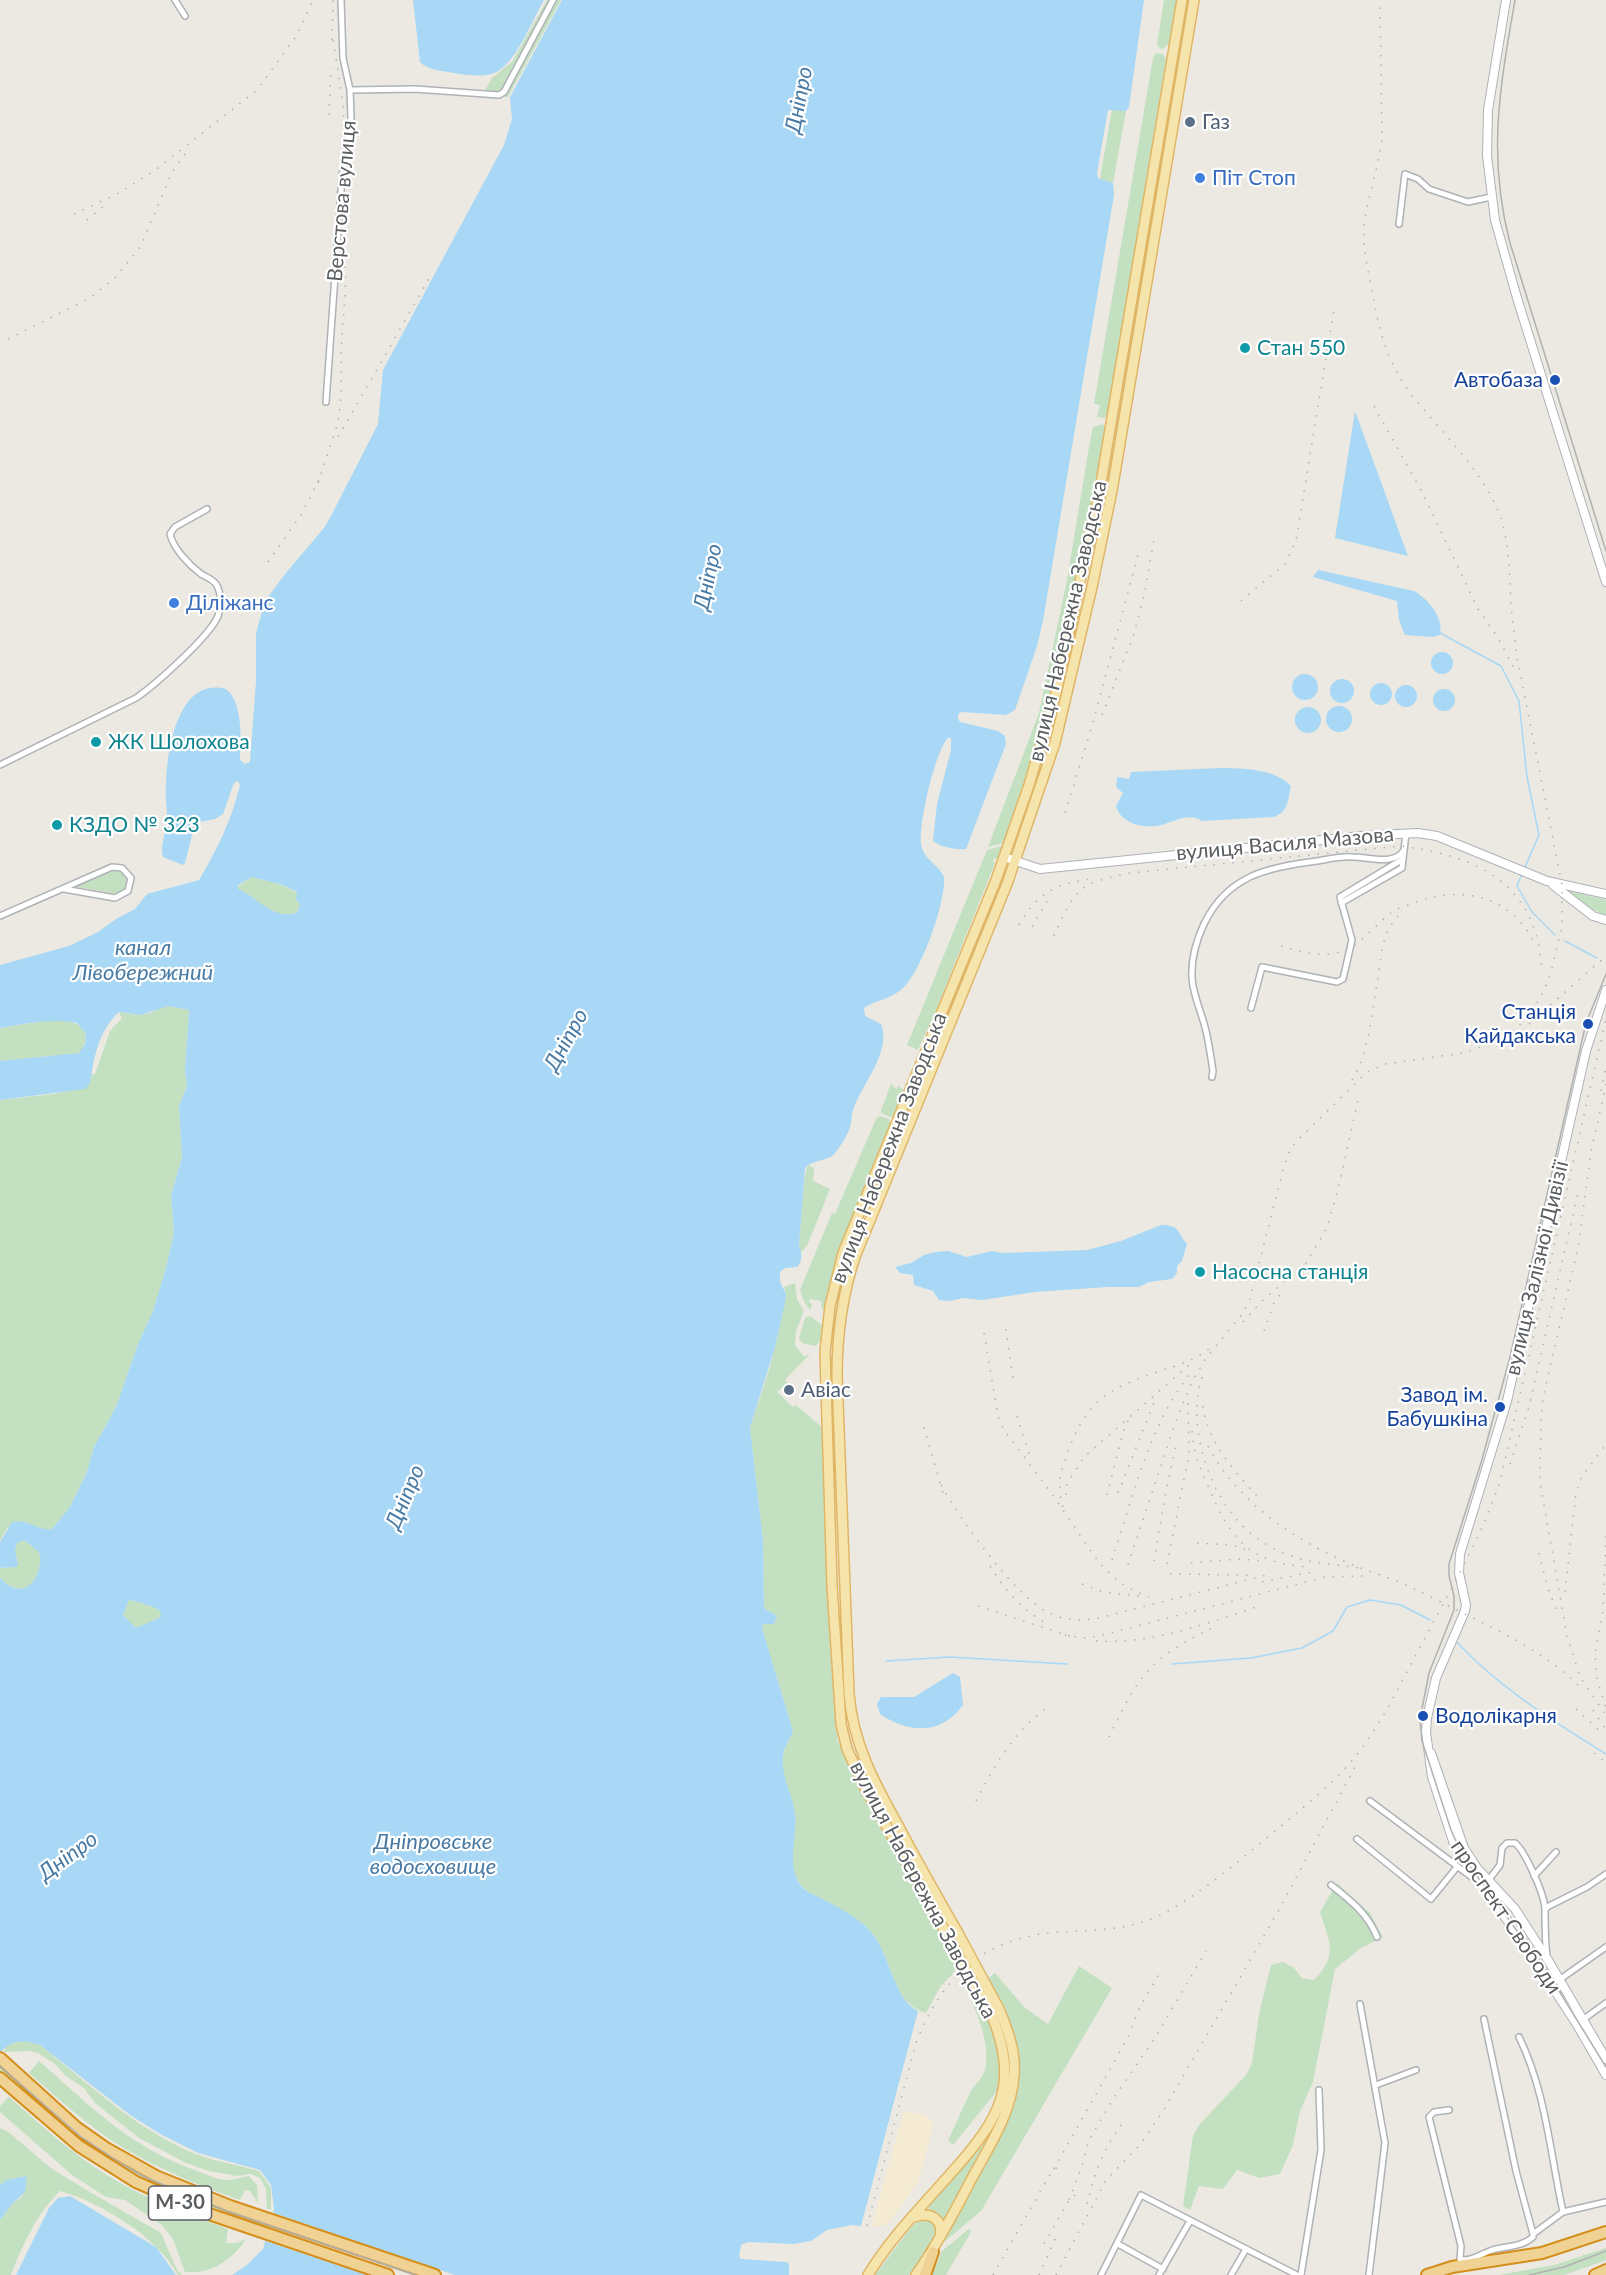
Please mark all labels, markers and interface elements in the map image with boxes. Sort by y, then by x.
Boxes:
water label: Дніпро [780,64,818,136]
place label: Газ [1202,109,1230,135]
marker: Газ [1183,115,1197,129]
street label: Верстова вулиця [322,119,362,283]
place label: Піт Стоп [1212,165,1296,191]
marker: Піт Стоп [1193,171,1207,185]
place label: Стан 550 [1257,335,1345,361]
marker: Стан 550 [1238,341,1252,355]
place label: Автобаза [1454,367,1543,393]
marker: Автобаза [1548,373,1562,387]
street label: вулиця Набережна Заводська [1023,478,1113,764]
water label: Дніпро [688,541,728,613]
place label: Діліжанс [186,590,274,616]
marker: Діліжанс [167,596,181,610]
place label: ЖК Шолохова [108,729,250,755]
marker: ЖК Шолохова [89,735,103,749]
place label: КЗДО № 323 [69,812,200,838]
marker: КЗДО № 323 [50,818,64,832]
street label: вулиця Василя Мазова [1175,822,1395,866]
water label: канал Лівобережний [73,935,213,986]
place label: Станція Кайдакська [1464,999,1576,1049]
water label: Дніпро [538,1004,594,1076]
street label: вулиця Набережна Заводська [826,1009,952,1287]
marker: Станція Кайдакська [1581,1017,1595,1031]
street label: вулиця Залізної Дивізії [1500,1158,1574,1378]
place label: Насосна станція [1212,1259,1368,1285]
marker: Насосна станція [1193,1265,1207,1279]
place label: Авіас [801,1377,851,1403]
place label: Завод ім. Бабушкіна [1386,1382,1488,1432]
marker: Авіас [782,1383,796,1397]
marker: Завод ім. Бабушкіна [1493,1400,1507,1414]
water label: Дніпро [380,1461,430,1533]
place label: Водолікарня [1435,1703,1557,1729]
marker: Водолікарня [1416,1709,1430,1723]
street label: вулиця Набережна Заводська [844,1757,1002,2023]
water label: Дніпро [33,1826,103,1886]
water label: Дніпровське водосховище [370,1829,496,1880]
street label: проспект Свободи [1445,1835,1567,1999]
road number: М-30 [148,2186,212,2220]

